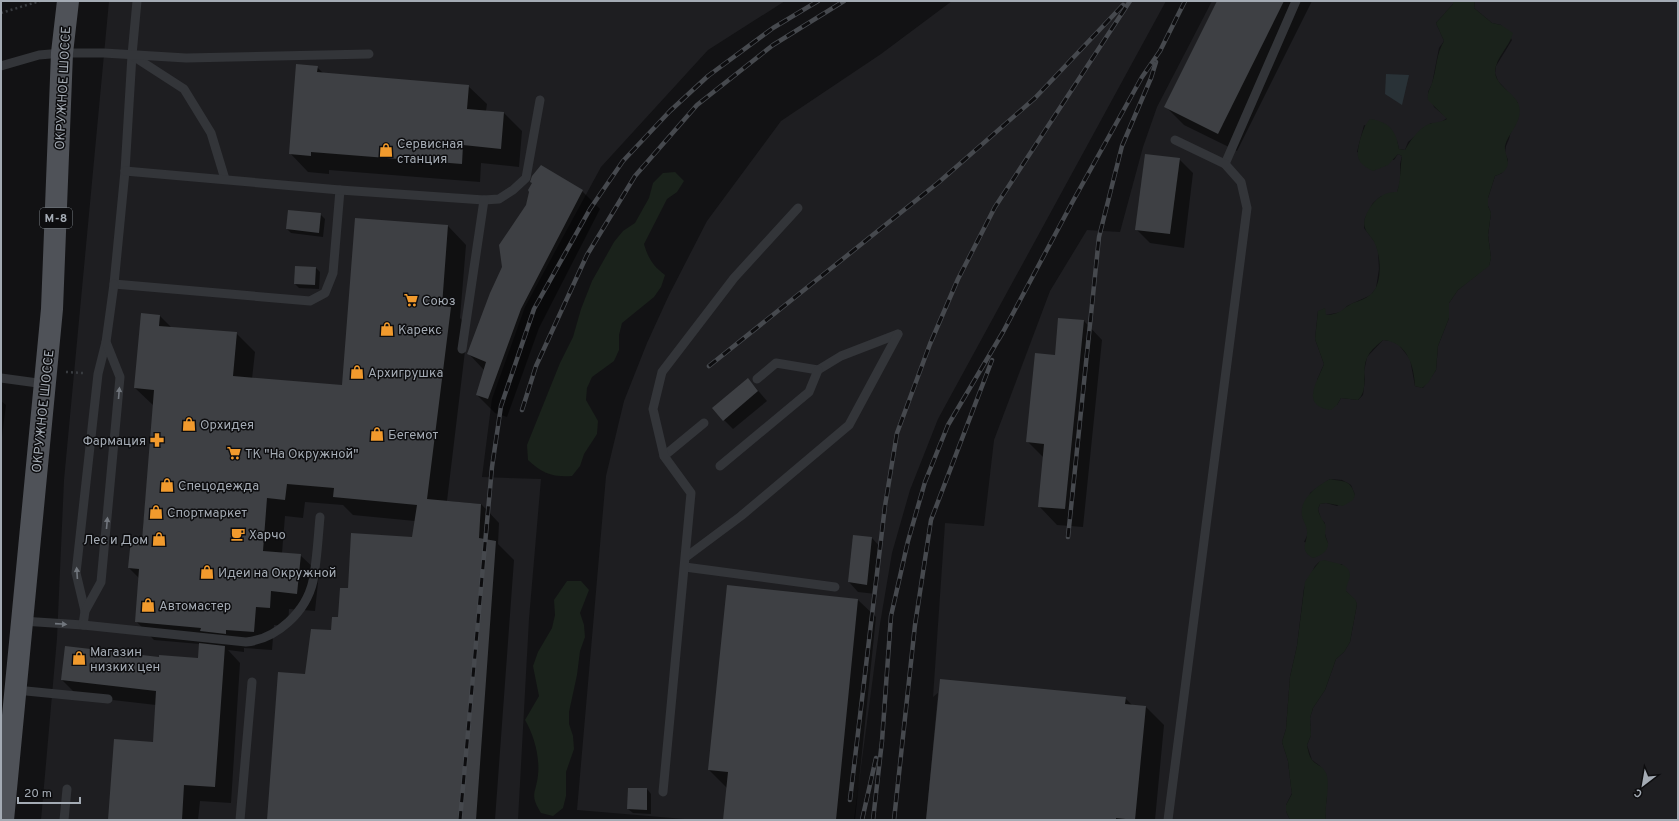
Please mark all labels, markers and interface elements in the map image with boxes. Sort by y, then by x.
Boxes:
street label: ОКРУЖНОЕ ШОССЕ [53,26,75,150]
place label: Сервисная станция [397,137,463,168]
shop icon: Сервисная станция [378,142,394,158]
road number: М-8 [40,208,72,228]
supermarket icon: Союз [403,292,419,308]
place label: Союз [422,294,456,310]
shop icon: Карекс [379,321,395,337]
place label: Карекс [398,323,442,339]
street label: ОКРУЖНОЕ ШОССЕ [30,349,58,474]
shop icon: Архигрушка [349,364,365,380]
place label: Архигрушка [368,366,443,382]
one-way arrow [115,387,122,399]
shop icon: Орхидея [181,416,197,432]
place label: Орхидея [200,418,254,434]
shop icon: Бегемот [369,426,385,442]
place label: Бегемот [388,428,439,444]
pharmacy icon: Фармация [149,432,165,448]
place label: Фармация [83,434,146,450]
supermarket icon: ТК "На Окружной" [226,445,242,461]
place label: ТК "На Окружной" [245,447,358,463]
shop icon: Спецодежда [159,477,175,493]
place label: Спецодежда [178,479,259,495]
shop icon: Спортмаркет [148,504,164,520]
place label: Спортмаркет [167,506,247,522]
one-way arrow [103,516,110,529]
cafe icon: Харчо [230,526,246,542]
place label: Харчо [249,528,286,544]
shop icon: Лес и Дом [151,531,167,547]
place label: Лес и Дом [83,533,148,549]
shop icon: Идеи на Окружной [199,564,215,580]
place label: Идеи на Окружной [218,566,336,582]
one-way arrow [73,567,80,579]
shop icon: Автомастер [140,597,156,613]
place label: Автомастер [159,599,231,615]
one-way arrow [55,621,68,627]
place label: Магазин низких цен [90,645,160,676]
shop icon: Магазин низких цен [71,650,87,666]
north arrow [1623,765,1663,805]
scale bar [18,779,80,805]
text: С [1632,785,1645,801]
text: 20 m [24,786,52,802]

